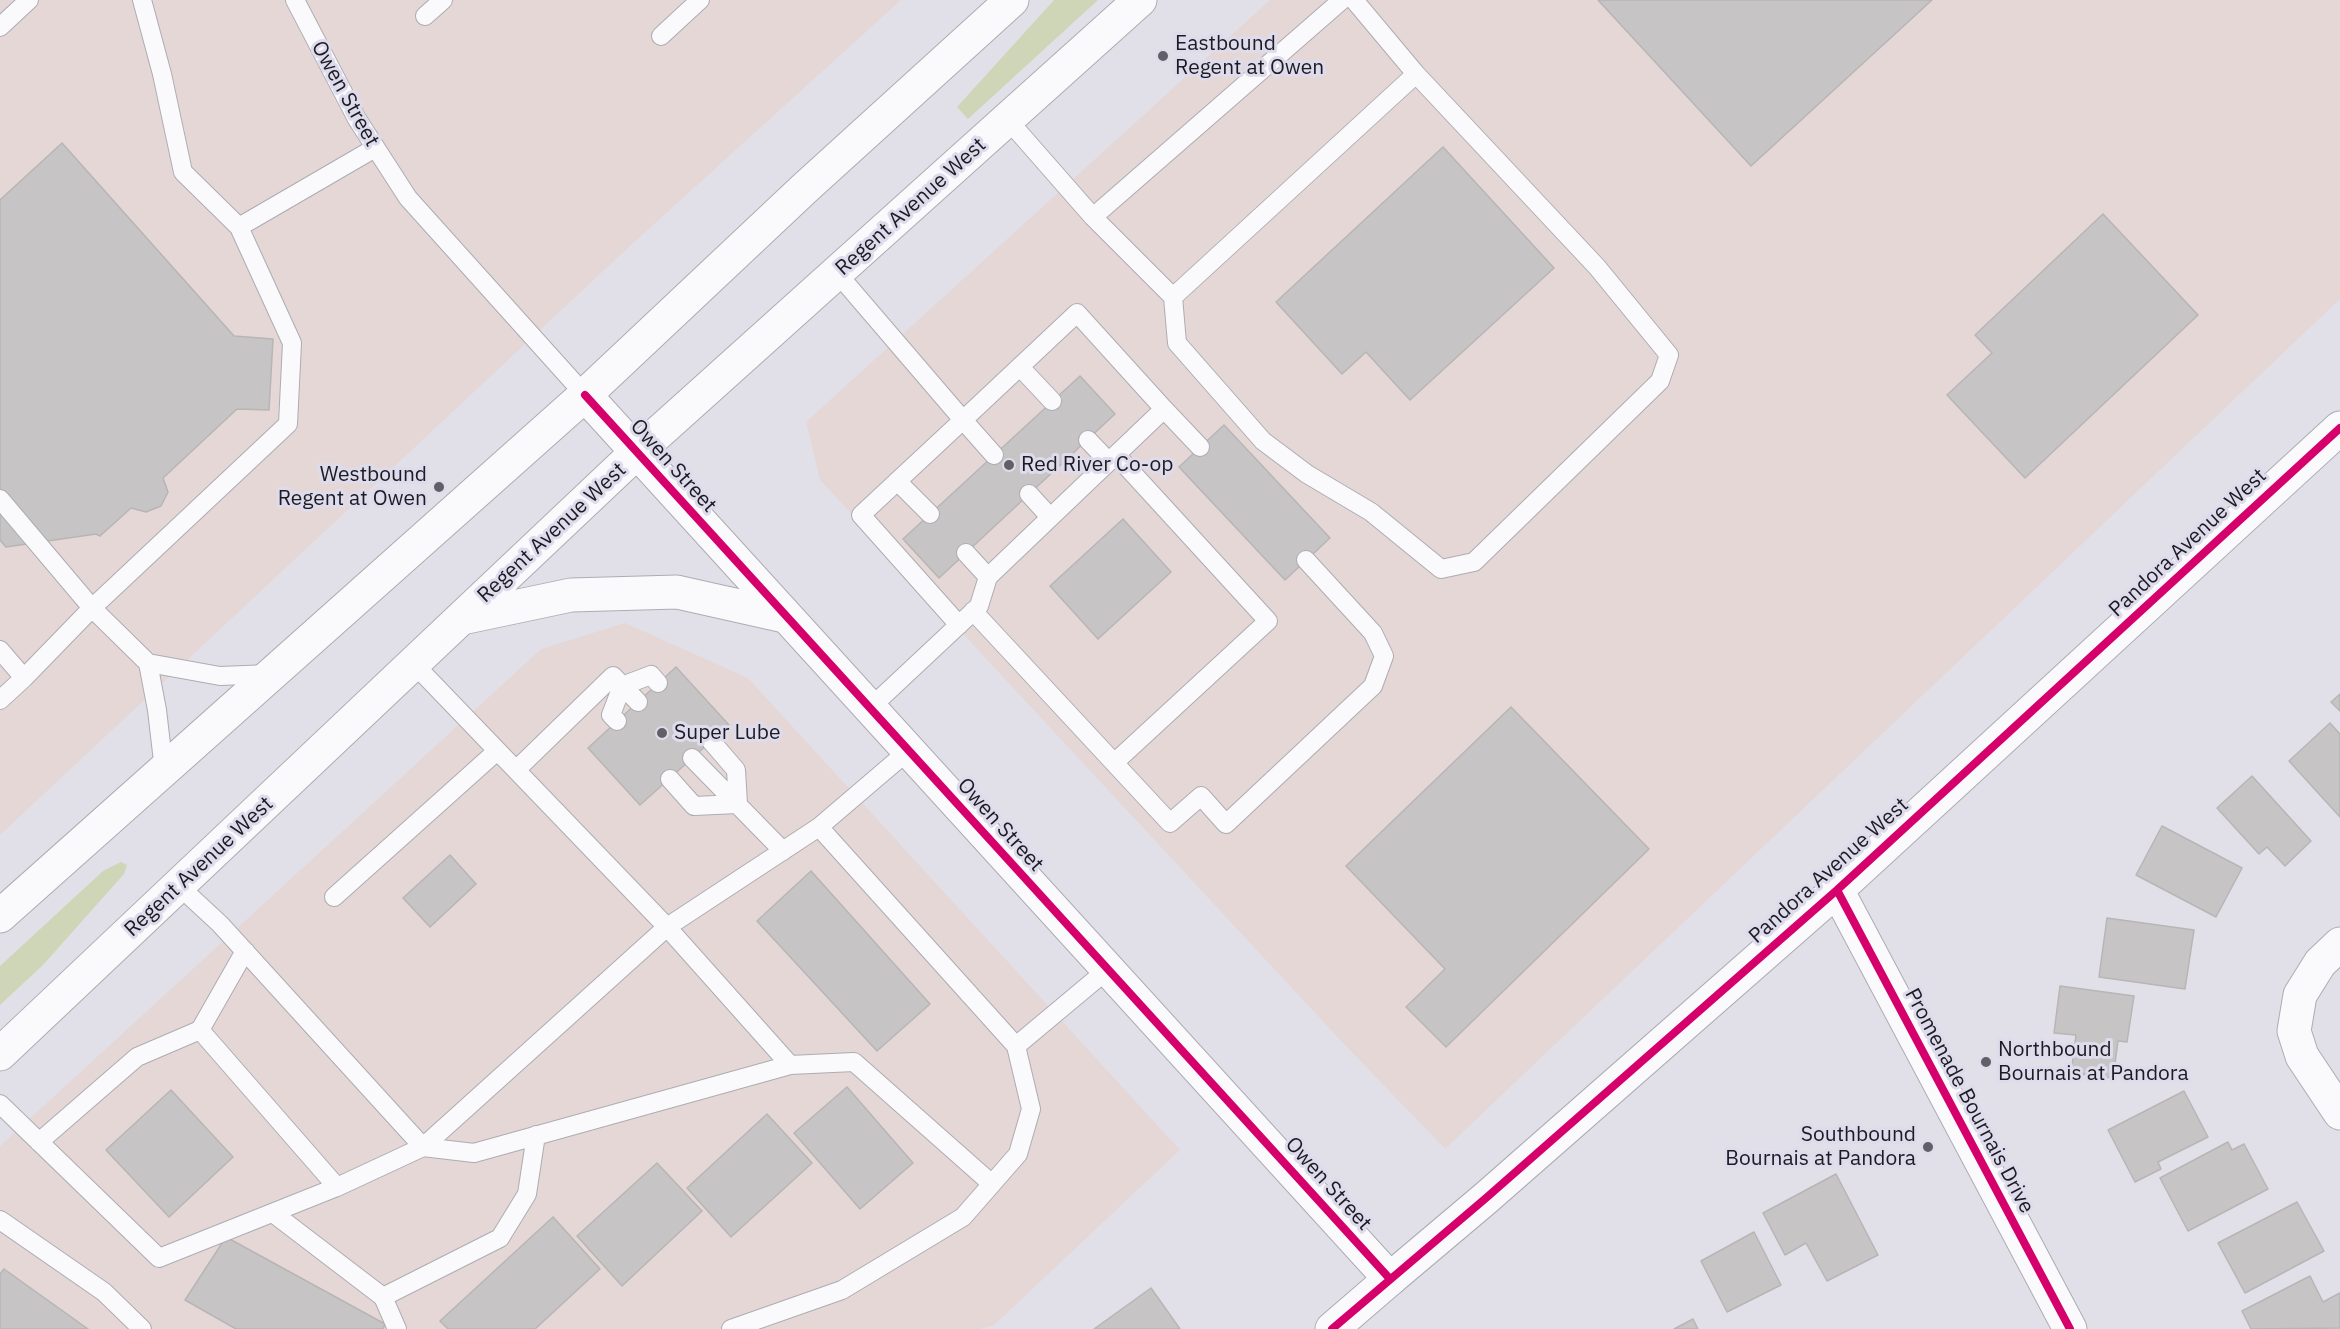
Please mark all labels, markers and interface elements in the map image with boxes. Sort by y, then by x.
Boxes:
place label: Eastbound Regent at Owen [1175,31,1324,81]
street label: Owen Street [306,37,384,151]
marker: Eastbound Regent at Owen [1156,49,1170,63]
street label: Regent Avenue West [831,133,991,281]
street label: Owen Street [625,414,721,518]
place label: Red River Co-op [1021,452,1173,478]
street label: Regent Avenue West [473,458,631,608]
marker: Red River Co-op [1002,458,1016,472]
place label: Westbound Regent at Owen [278,462,427,512]
street label: Pandora Avenue West [2104,464,2272,622]
marker: Westbound Regent at Owen [432,480,446,494]
place label: Super Lube [674,720,780,746]
marker: Super Lube [655,726,669,740]
street label: Owen Street [952,773,1048,877]
street label: Regent Avenue West [120,792,278,942]
street label: Pandora Avenue West [1744,793,1914,949]
street label: Promenade Bournais Drive [1899,984,2039,1218]
place label: Northbound Bournais at Pandora [1998,1037,2189,1087]
marker: Northbound Bournais at Pandora [1979,1055,1993,1069]
place label: Southbound Bournais at Pandora [1725,1122,1916,1172]
street label: Owen Street [1280,1132,1376,1236]
marker: Southbound Bournais at Pandora [1921,1140,1935,1154]

